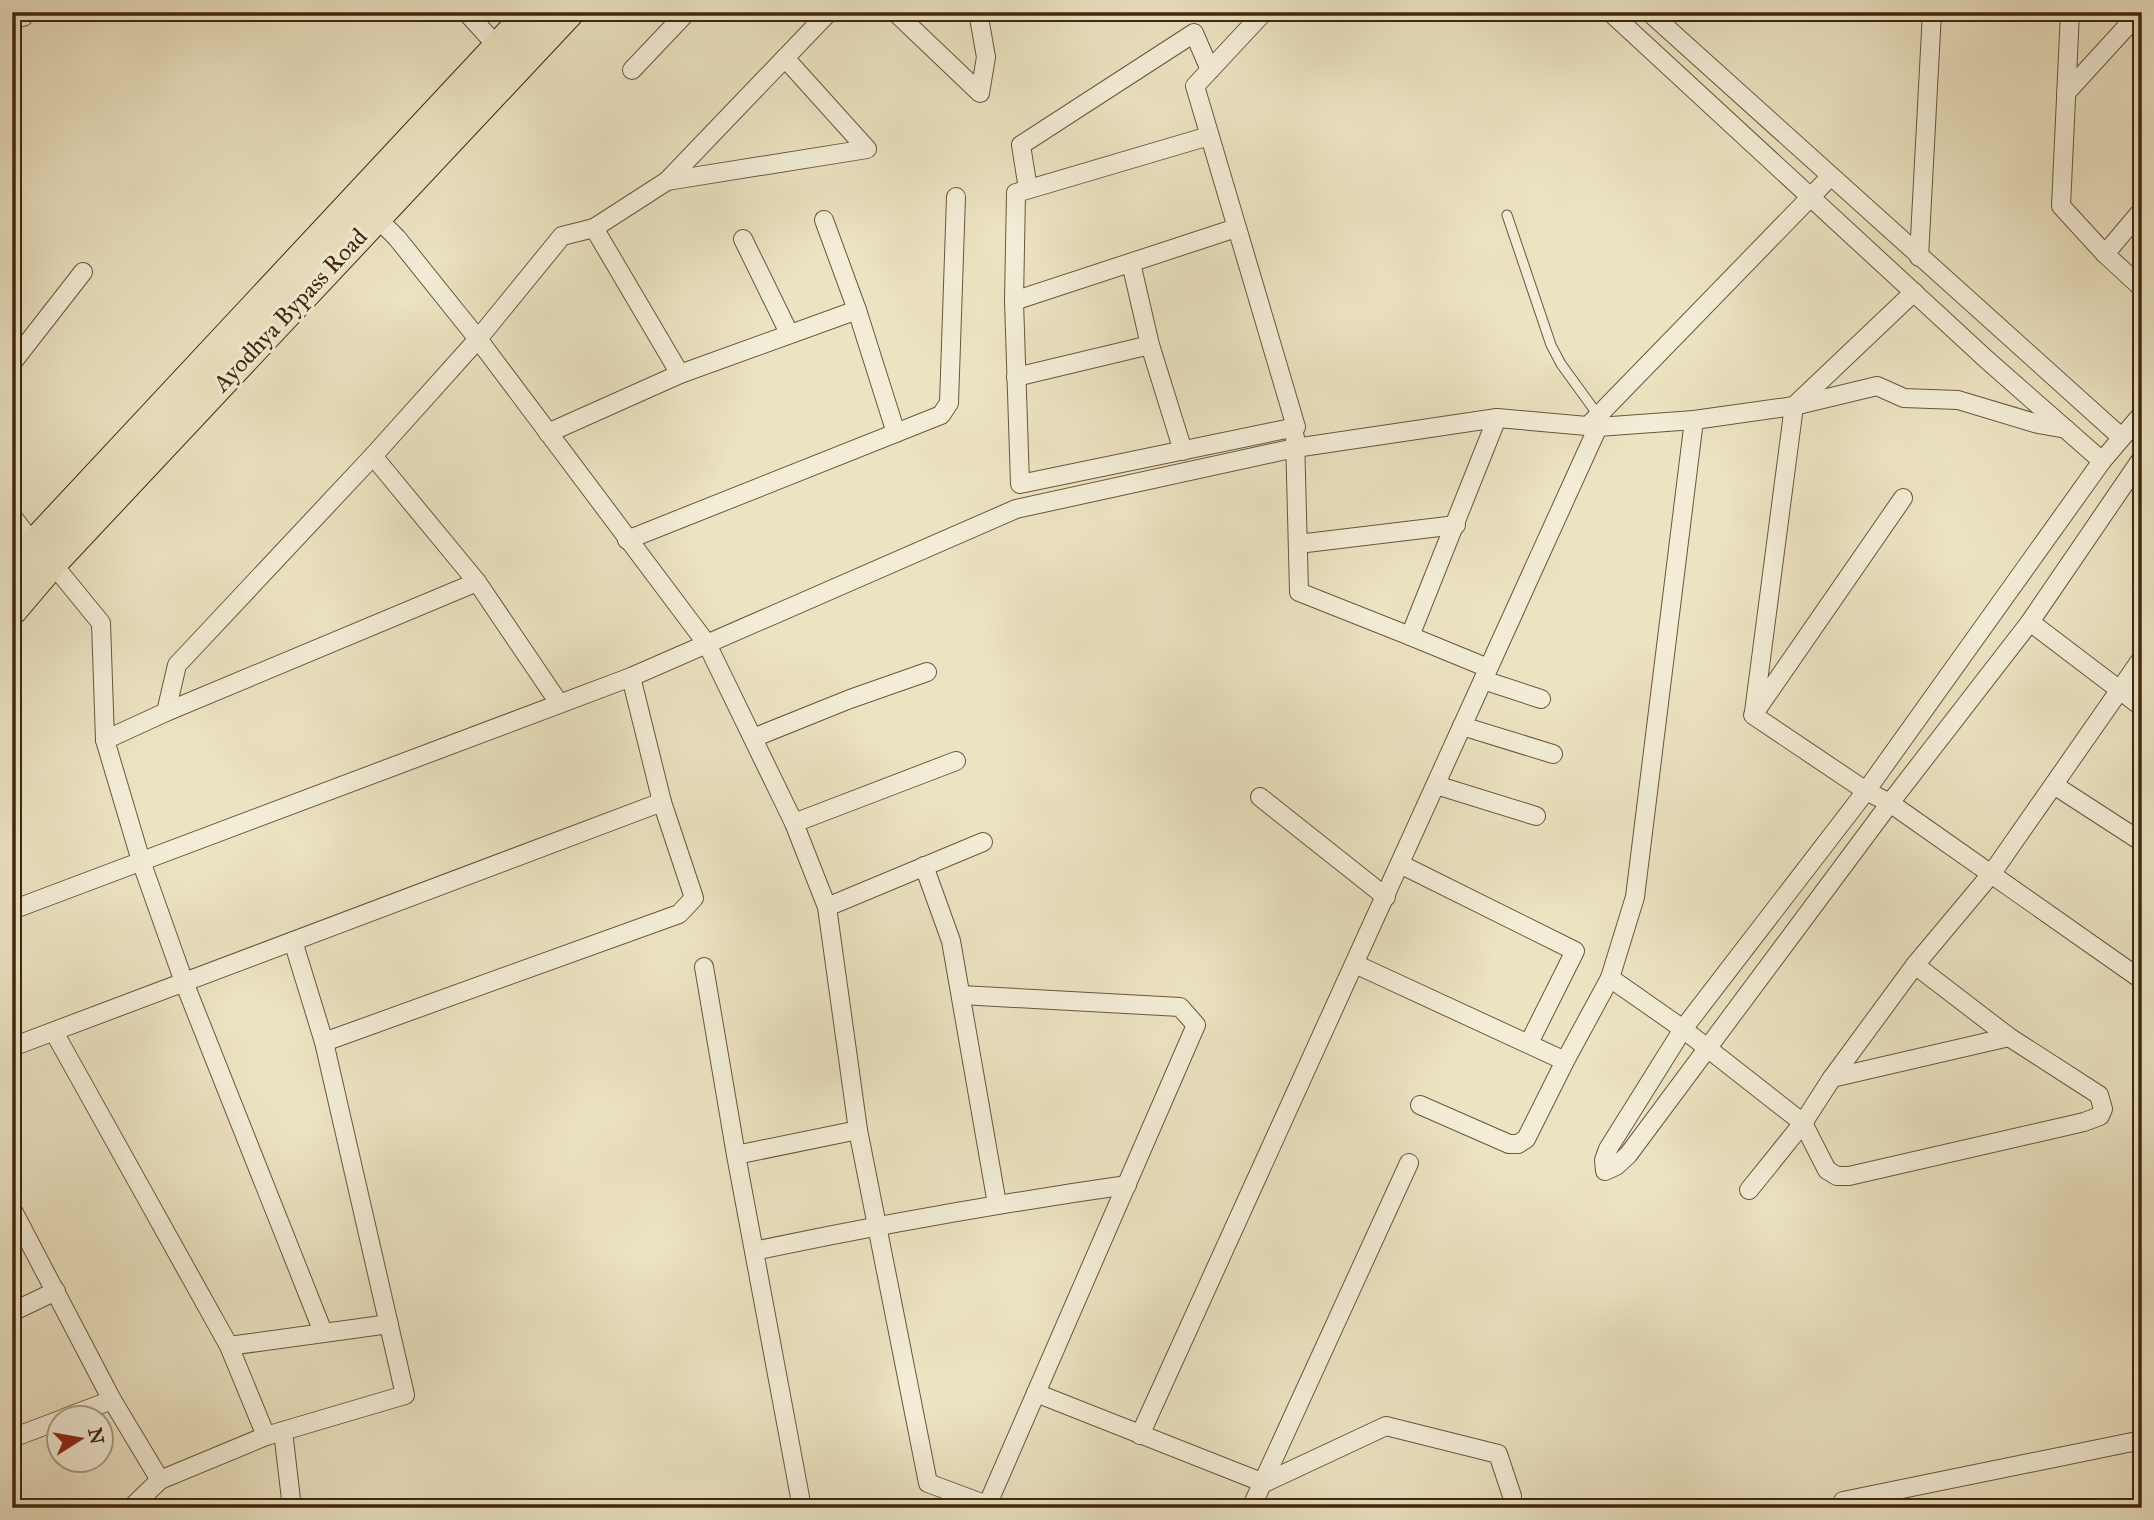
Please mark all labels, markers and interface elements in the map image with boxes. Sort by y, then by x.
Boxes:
street label: Ayodhya Bypass Road [206,222,374,399]
north arrow [46,1404,116,1474]
text: N [83,1426,109,1446]

